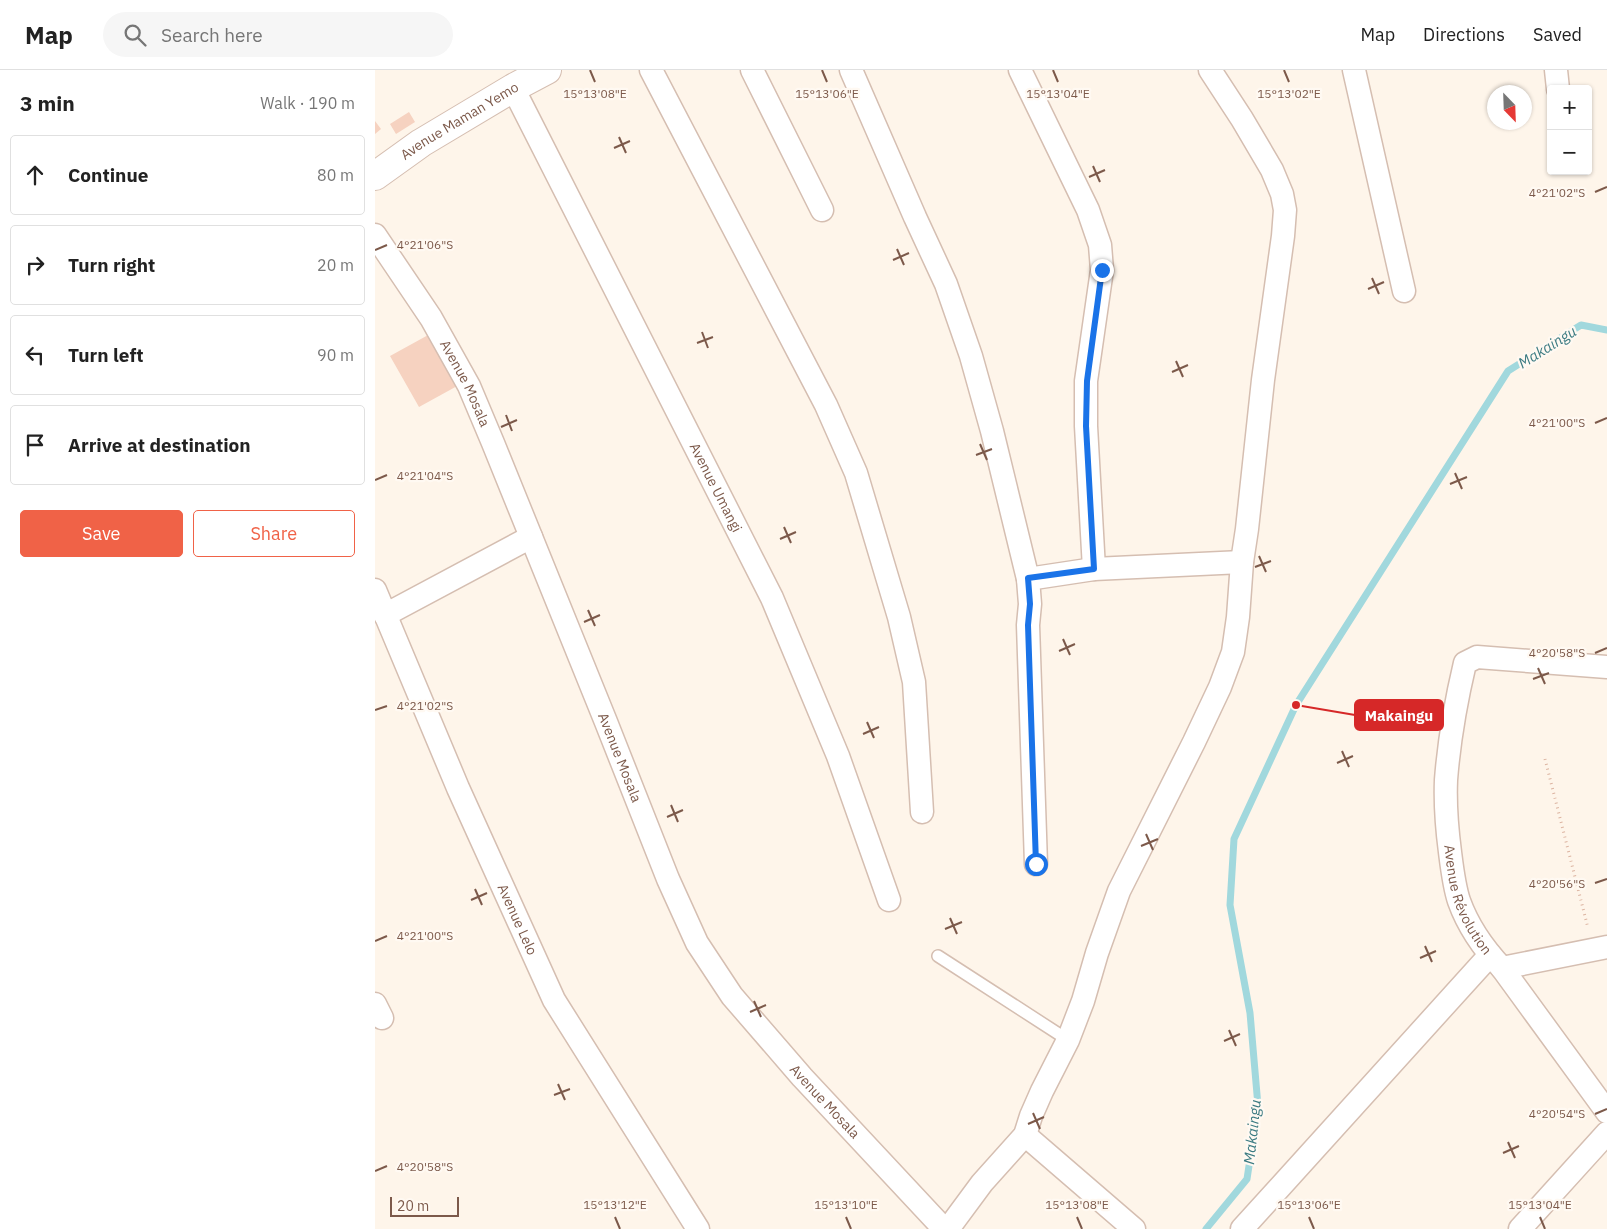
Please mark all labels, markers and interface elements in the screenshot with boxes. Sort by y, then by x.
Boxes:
search box [103,12,453,57]
text: Map [25,19,73,51]
icon: search [121,21,149,49]
text: Search here [161,23,263,47]
text: Map [1360,23,1395,46]
text: Directions [1423,23,1505,46]
text: Saved [1533,23,1582,46]
street label: Avenue Maman Yemo [397,78,522,164]
north arrow [1487,85,1532,130]
map controls [1547,85,1592,175]
button: + [1547,85,1592,130]
text: 15°13'08"E [563,86,627,101]
text: 15°13'06"E [795,86,859,101]
text: 15°13'04"E [1026,86,1090,101]
text: 15°13'02"E [1257,86,1321,101]
text: 3 min [20,89,75,117]
text: Walk · 190 m [260,93,355,113]
button: − [1547,130,1592,175]
icon: ahead [21,161,49,189]
text: Continue [68,163,148,187]
text: 80 m [317,165,354,185]
text: 4°21'02"S [1529,185,1585,200]
text: 4°21'06"S [397,237,453,252]
icon: right [21,251,49,279]
text: Turn right [68,253,155,277]
text: 20 m [317,255,354,275]
route end [1091,259,1114,282]
water label: Makaingu [1514,322,1580,372]
street label: Avenue Mosala [436,337,494,430]
icon: left [21,341,49,369]
text: Turn left [68,343,144,367]
text: 90 m [317,345,354,365]
text: 4°21'00"S [1529,415,1585,430]
icon: arrive [21,431,49,459]
text: Arrive at destination [68,433,251,457]
street label: Avenue Umangi [686,440,746,535]
text: 4°21'04"S [397,468,453,483]
button: Save [20,510,183,557]
button: Share [193,510,355,557]
text: 4°20'58"S [1529,645,1585,660]
text: 4°21'02"S [397,698,453,713]
callout: Makaingu [1355,700,1443,730]
text: Makaingu [1365,706,1433,725]
street label: Avenue Mosala [594,710,646,805]
street label: Avenue Révolution [1440,844,1496,958]
route start [1025,853,1048,876]
text: 4°20'56"S [1529,876,1585,891]
street label: Avenue Lelo [494,881,542,958]
text: 4°21'00"S [397,928,453,943]
street label: Avenue Mosala [786,1061,864,1143]
water label: Makaingu [1239,1099,1265,1165]
text: 4°20'54"S [1529,1106,1585,1121]
text: 4°20'58"S [397,1159,453,1174]
scale bar [390,1194,459,1217]
text: 20 m [397,1197,429,1215]
text: 15°13'12"E [583,1197,647,1212]
text: 15°13'10"E [814,1197,878,1212]
text: 15°13'08"E [1045,1197,1109,1212]
text: 15°13'06"E [1277,1197,1341,1212]
text: 15°13'04"E [1508,1197,1572,1212]

